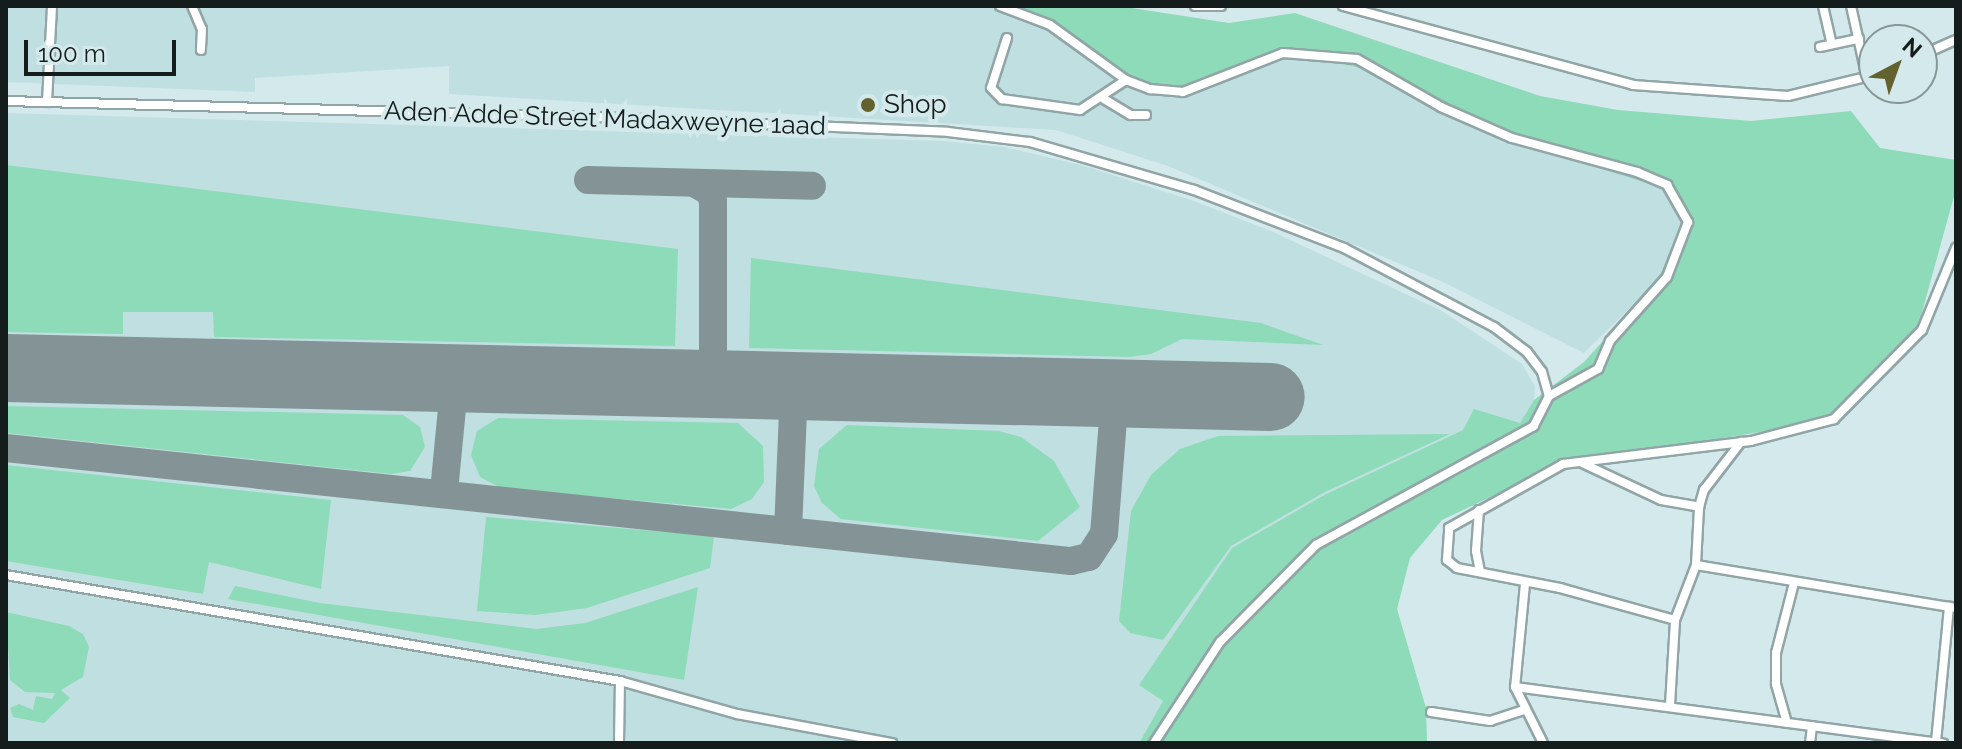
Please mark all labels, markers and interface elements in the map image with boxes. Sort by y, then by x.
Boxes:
scale bar [28,24,180,74]
north arrow [1858,24,1938,104]
text: N [1898,32,1927,63]
text: 100 m [38,39,106,68]
place label: Shop [884,89,946,121]
street label: Aden Adde Street Madaxweyne 1aad [383,96,827,142]
marker: Shop [859,96,877,114]

